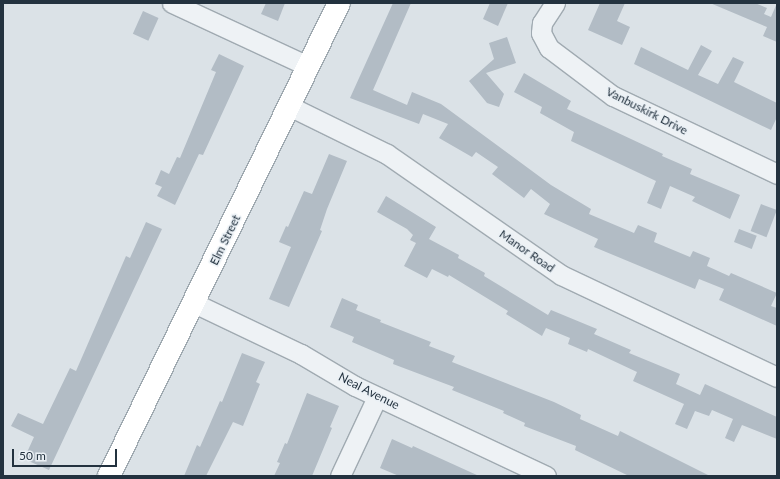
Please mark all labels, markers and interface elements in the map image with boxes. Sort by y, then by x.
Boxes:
street label: Vanbuskirk Drive [604,84,690,138]
street label: Elm Street [207,212,243,268]
street label: Manor Road [496,227,558,275]
street label: Neal Avenue [336,369,402,413]
scale bar [14,441,119,467]
text: 50 m [19,448,46,463]

